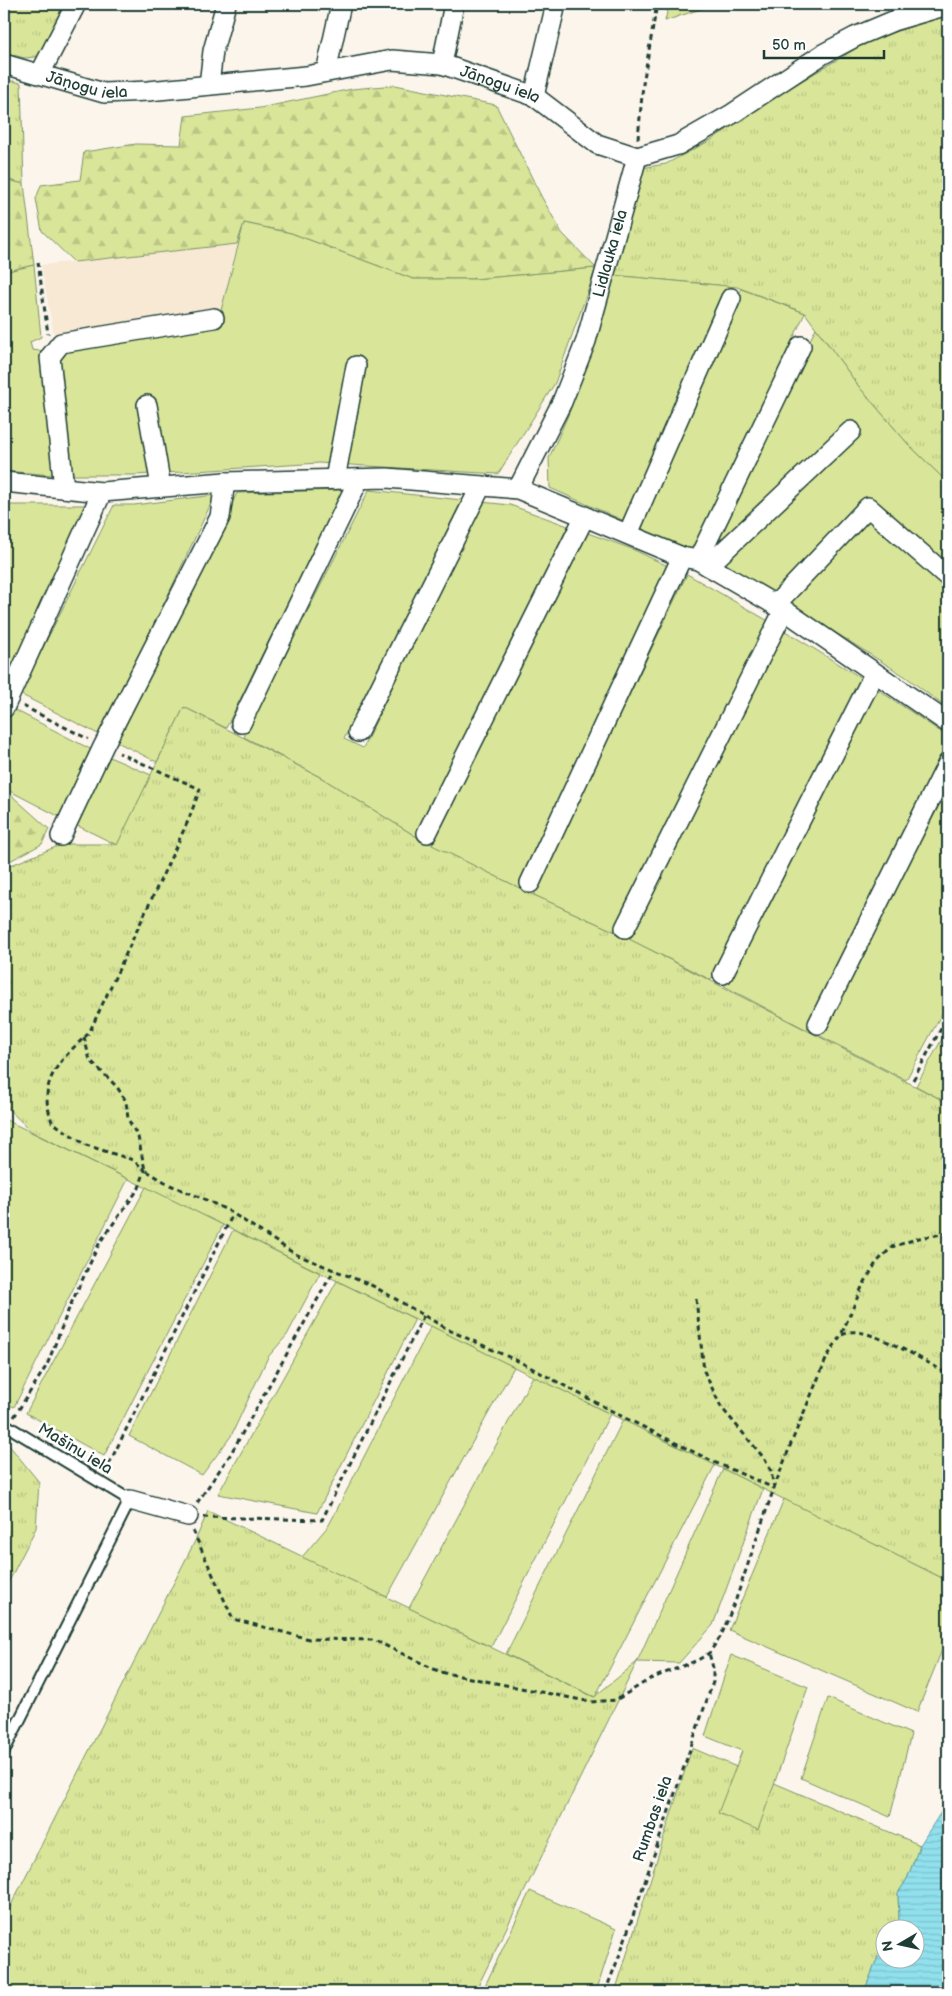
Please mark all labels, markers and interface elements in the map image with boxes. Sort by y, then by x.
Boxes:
scale bar [764,28,884,60]
text: 50 m [772,36,806,55]
street label: Jāņogu iela [458,62,544,107]
street label: Jāņogu iela [44,67,128,103]
street label: Lidlauka iela [589,207,632,299]
street label: Mašīnu iela [34,1419,116,1479]
street label: Rumbas iela [629,1773,677,1865]
north arrow [874,1918,924,1968]
text: N [878,1939,897,1952]

